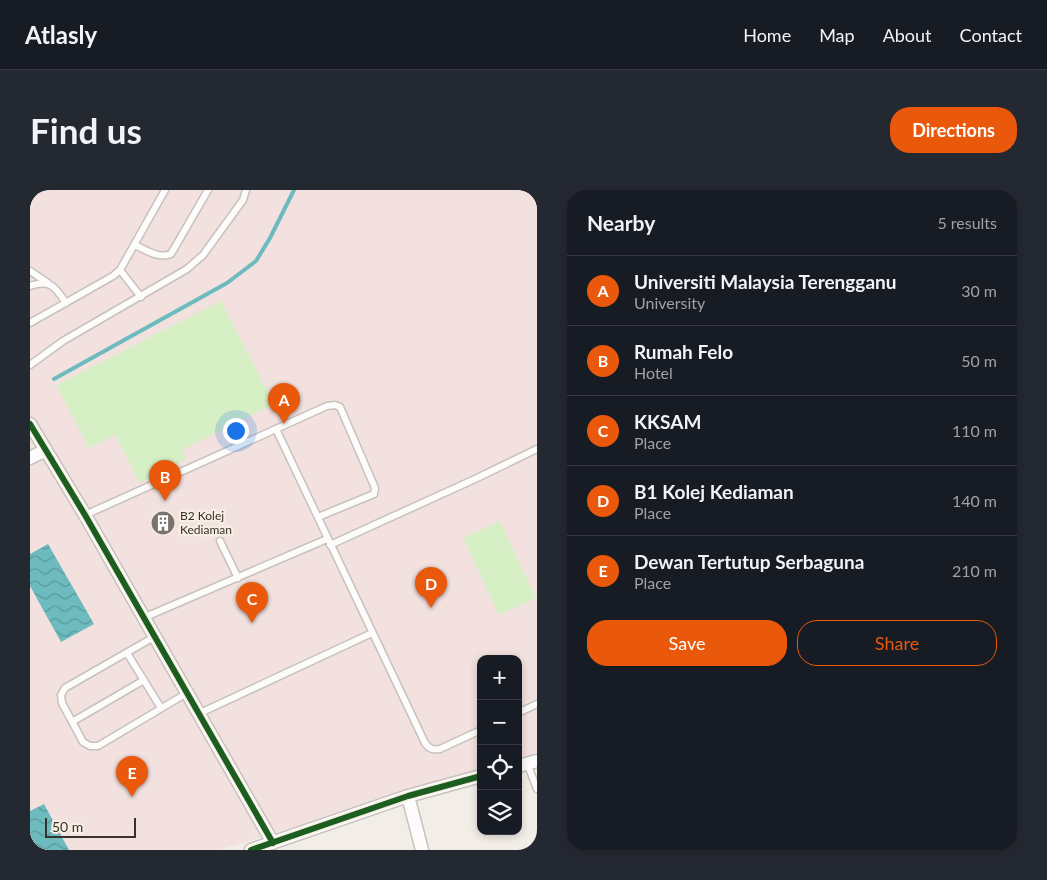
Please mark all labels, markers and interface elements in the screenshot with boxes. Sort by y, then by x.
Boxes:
text: Atlasly [25,20,97,49]
text: Home [743,24,791,46]
text: Map [819,24,855,46]
text: About [883,24,932,46]
text: Contact [960,24,1022,46]
button: Directions [890,107,1017,153]
text: Find us [30,109,142,151]
text: Nearby [587,210,655,235]
text: 5 results [937,213,997,232]
text: Universiti Malaysia Terengganu [634,270,896,293]
text: A [597,281,609,300]
text: 30 m [961,281,997,300]
text: University [634,293,705,312]
text: Rumah Felo [634,340,733,363]
text: B [598,351,608,370]
text: 50 m [961,351,997,370]
text: Hotel [634,363,673,382]
pin: A [268,383,300,424]
text: KKSAM [634,410,701,433]
your location [223,418,249,444]
text: C [598,421,608,440]
text: 110 m [952,421,997,440]
text: Place [634,433,671,452]
pin: B [149,460,181,501]
text: B1 Kolej Kediaman [634,480,794,503]
text: D [597,491,609,510]
text: 140 m [952,491,997,510]
text: Place [634,503,671,522]
place label: B2 Kolej Kediaman [180,508,232,537]
building icon: B2 Kolej Kediaman [150,510,176,536]
text: Dewan Tertutup Serbaguna [634,550,864,573]
text: E [598,561,608,580]
text: 210 m [952,561,997,580]
pin: D [415,567,447,608]
text: Place [634,573,671,592]
pin: C [236,582,268,623]
button: Save [587,620,787,666]
button: Share [797,620,997,666]
map controls [477,655,522,835]
button: + [477,655,522,700]
button: − [477,700,522,745]
button: locate [477,745,522,790]
pin: E [116,756,148,797]
button: layers [477,790,522,835]
scale bar [45,815,136,838]
text: 50 m [52,818,83,835]

